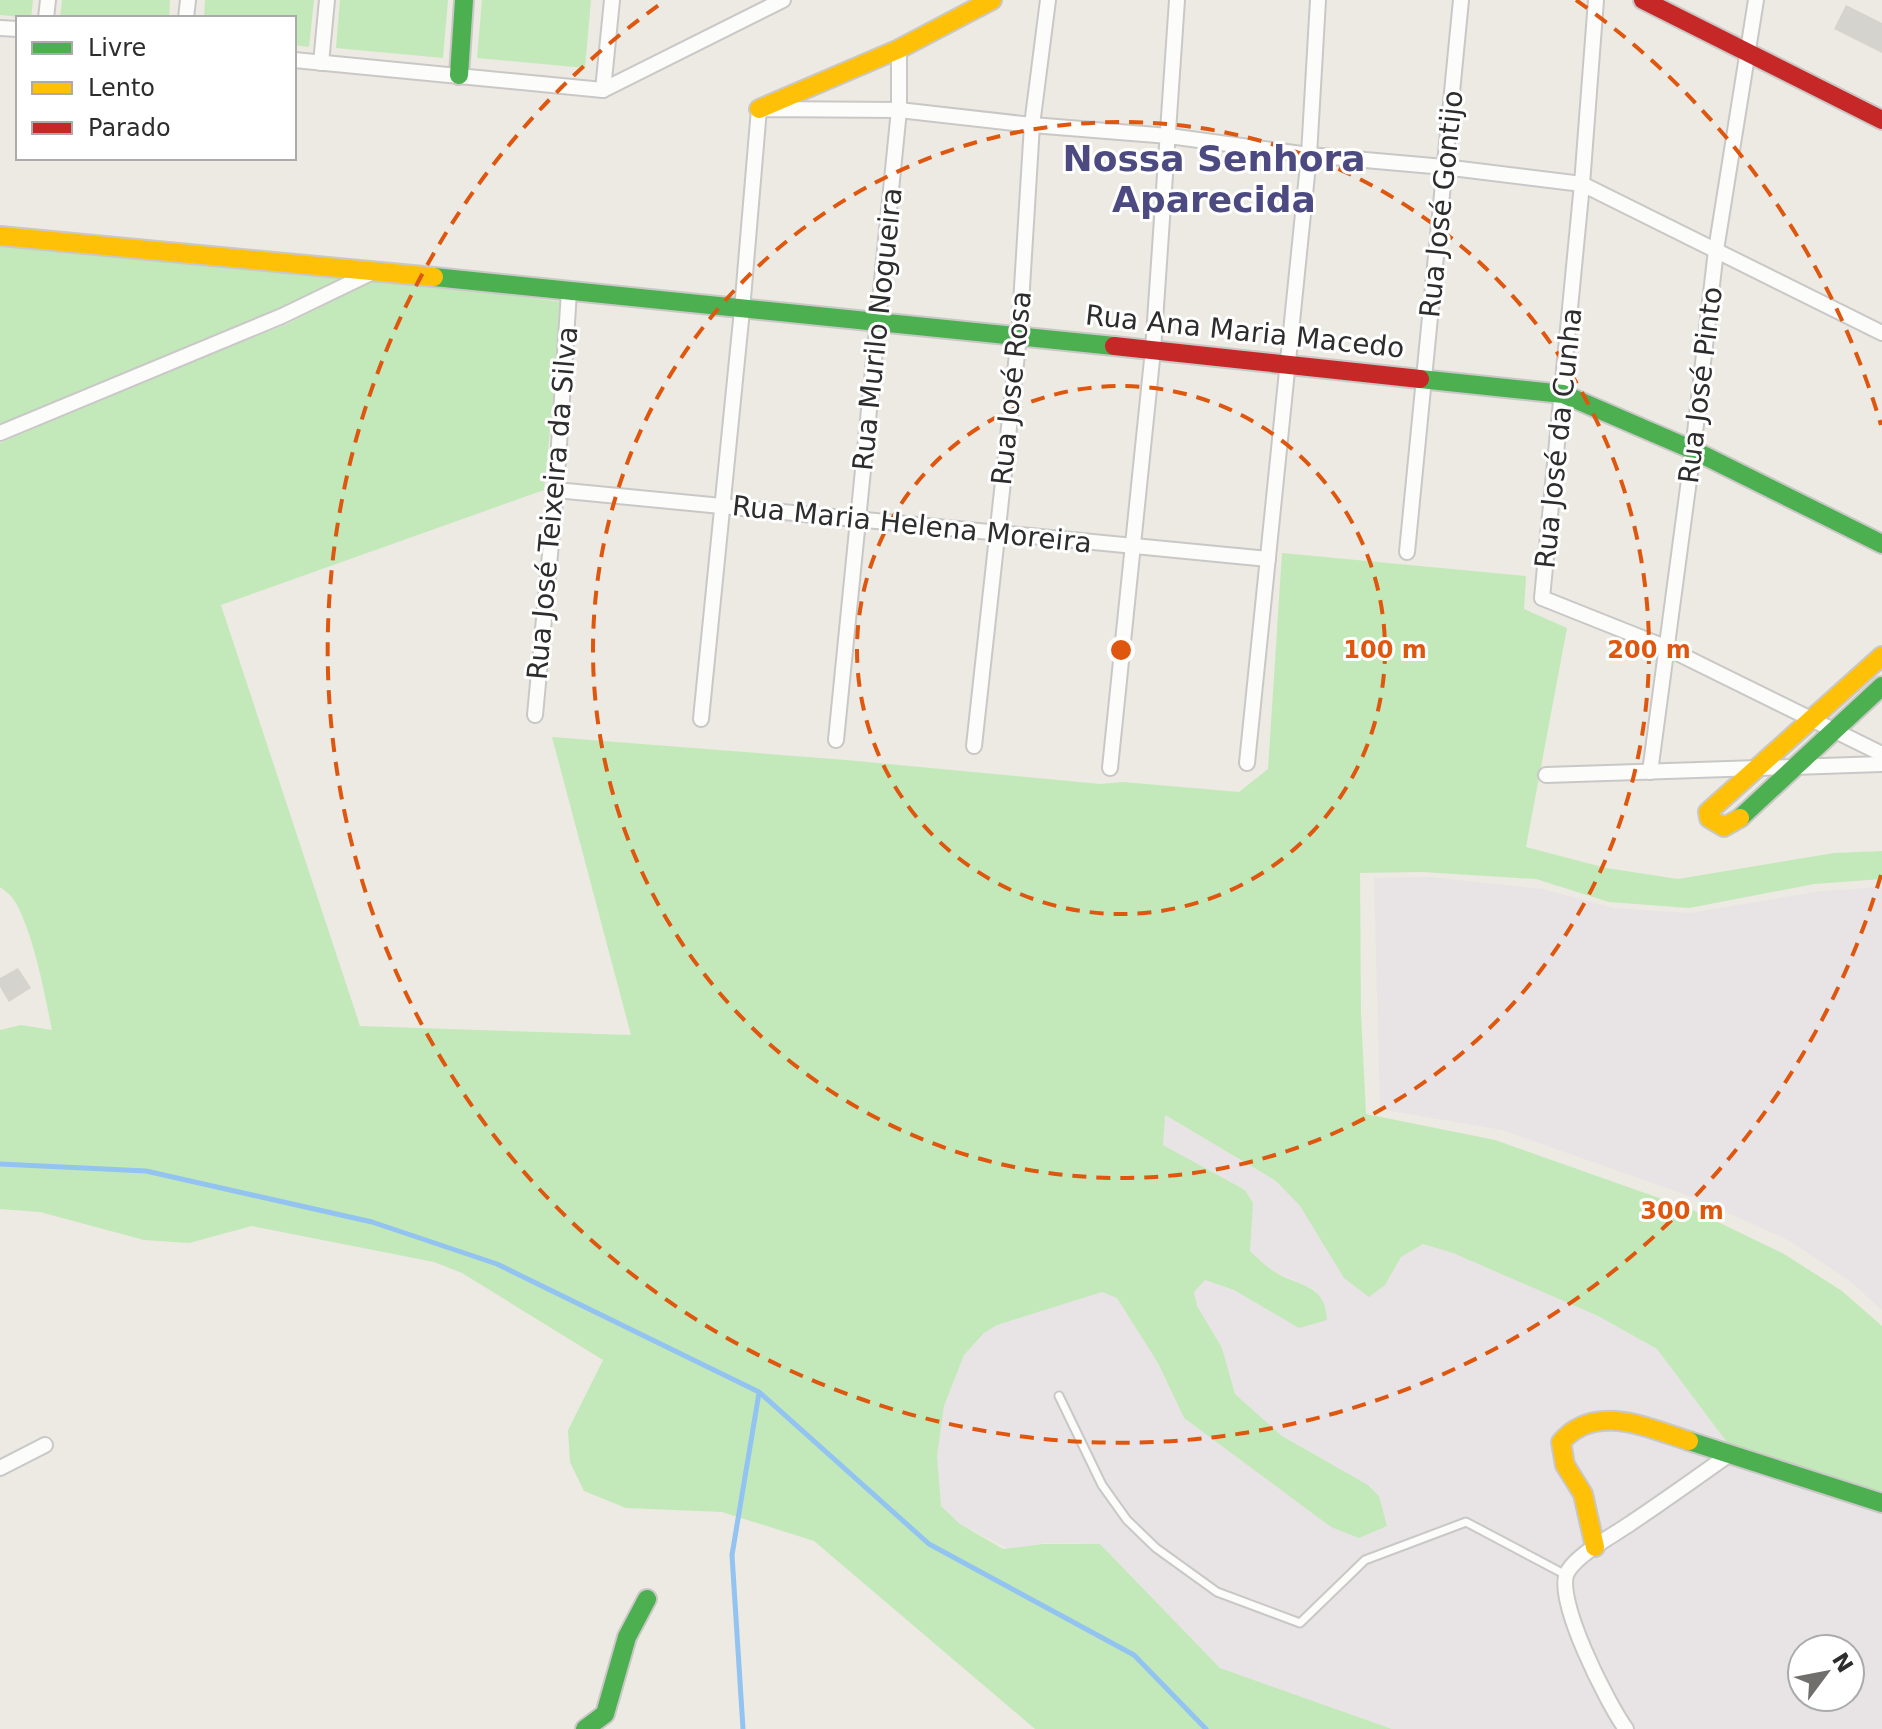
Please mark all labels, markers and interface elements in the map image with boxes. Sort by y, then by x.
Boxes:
legend [16,16,296,160]
text: Livre [88,34,146,62]
text: Lento [88,74,155,102]
street label: Rua José Gontijo [1413,89,1470,319]
text: Parado [88,114,171,142]
district label: Nossa Senhora Aparecida [1063,138,1365,220]
street label: Rua Murilo Nogueira [846,186,909,472]
street label: Rua José Pinto [1672,285,1729,485]
street label: Rua José Rosa [985,289,1038,487]
street label: Rua Ana Maria Macedo [1084,298,1406,365]
street label: Rua José da Cunha [1528,306,1589,570]
street label: Rua José Teixeira da Silva [521,325,584,681]
street label: Rua Maria Helena Moreira [730,489,1093,560]
centre of rings [1107,636,1135,664]
text: 100 m [1343,636,1427,664]
text: 200 m [1607,636,1691,664]
text: 300 m [1640,1197,1724,1225]
north arrow [1786,1633,1866,1713]
text: N [1827,1648,1858,1677]

